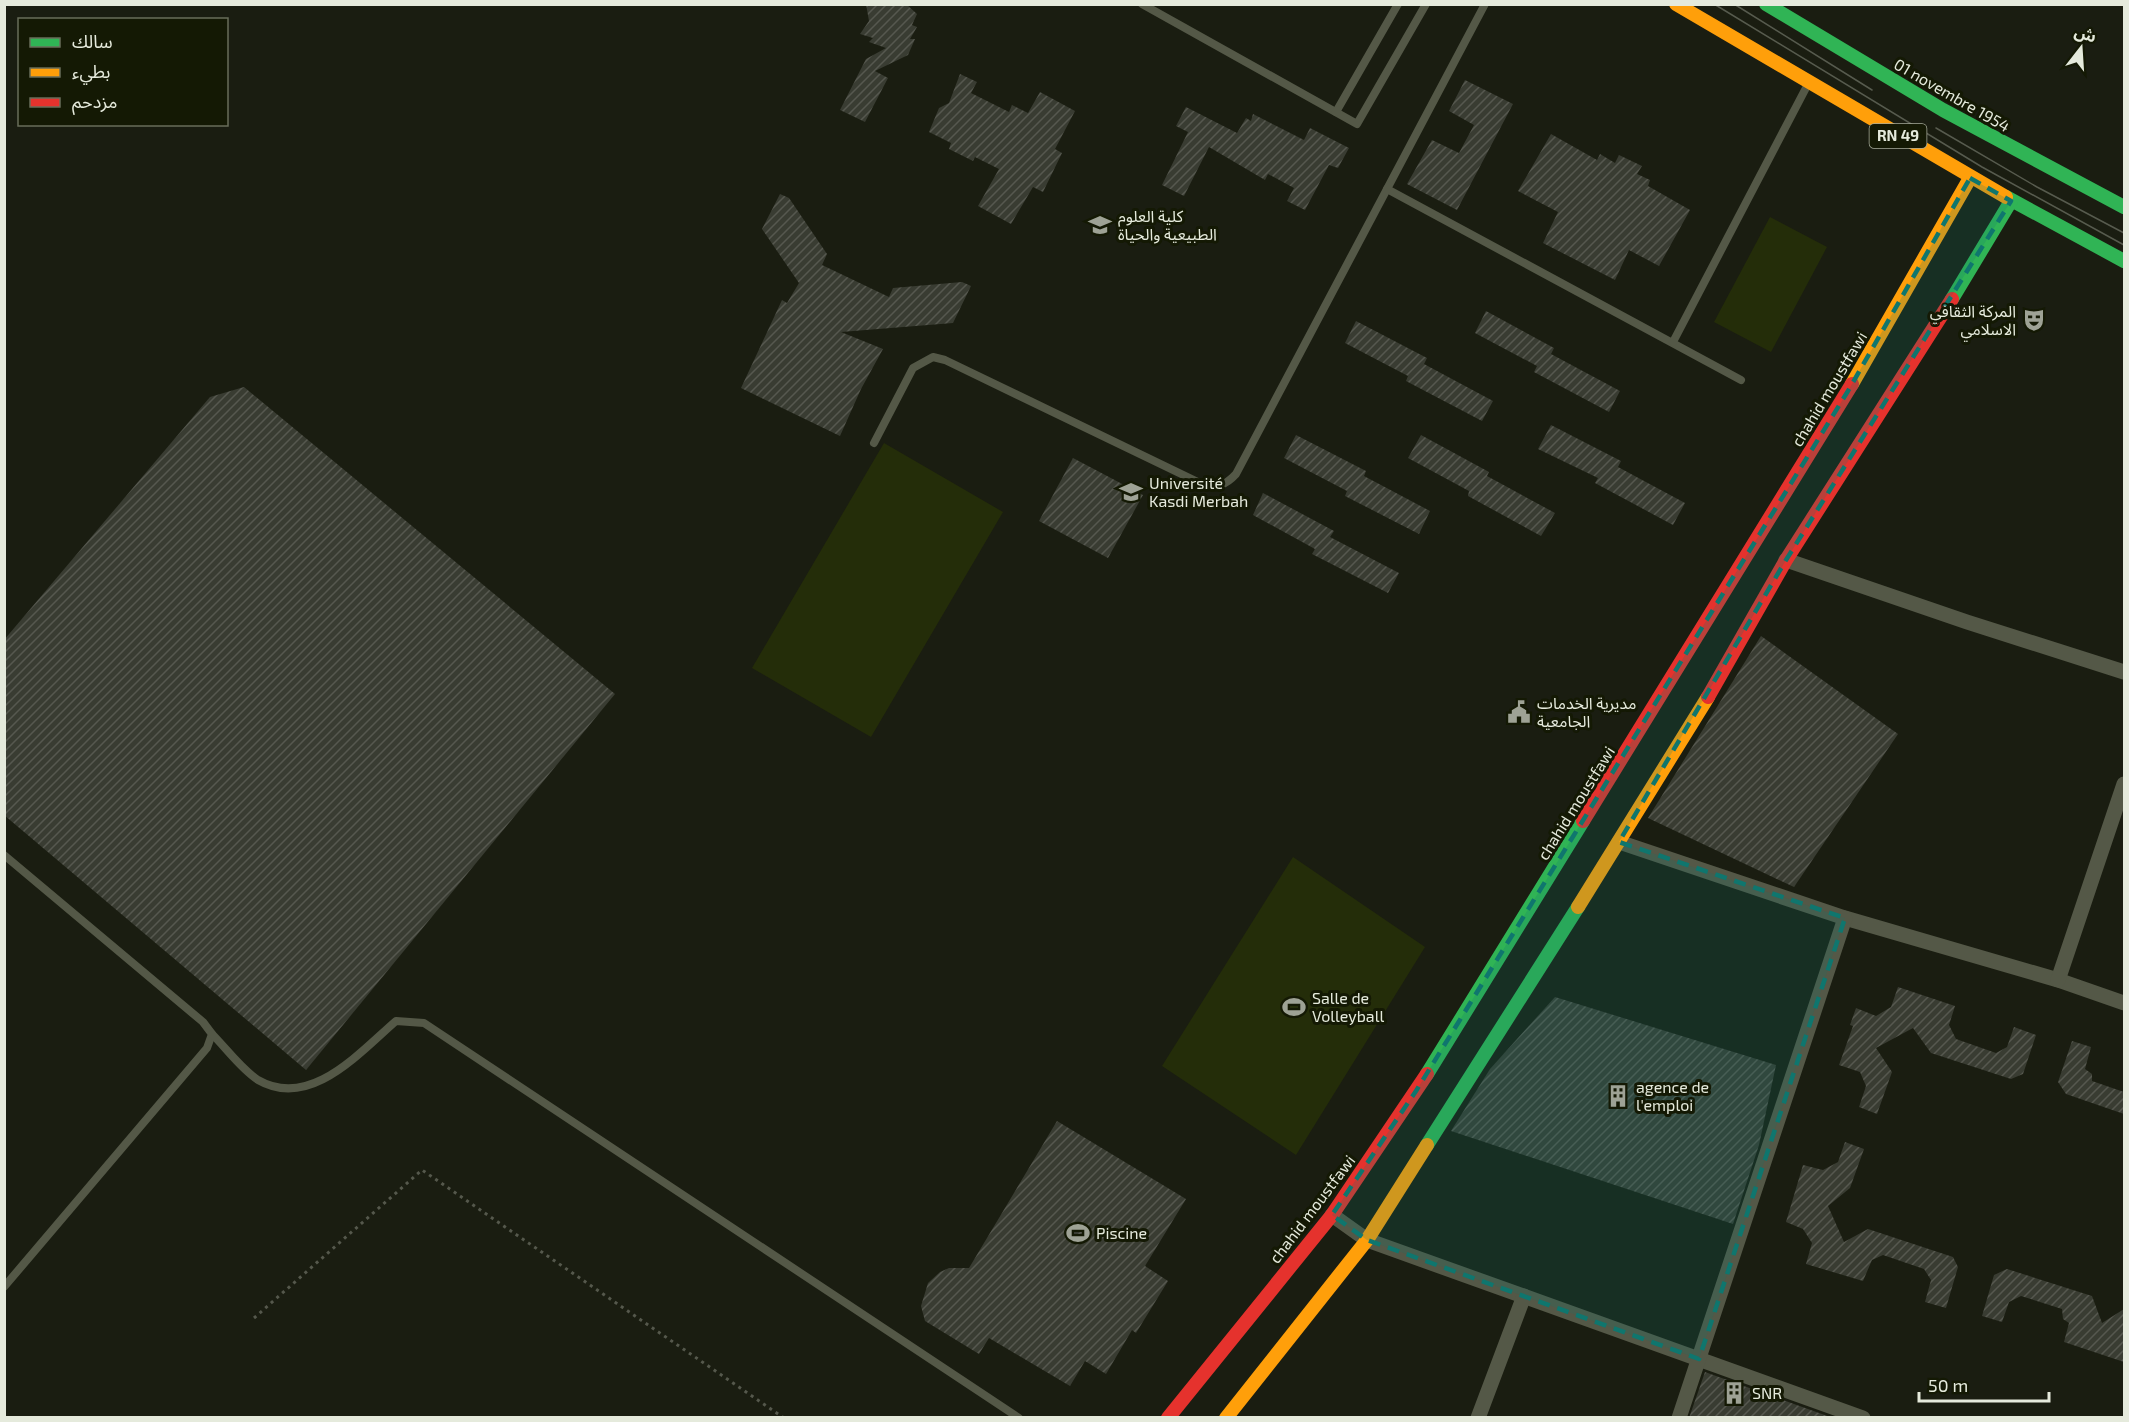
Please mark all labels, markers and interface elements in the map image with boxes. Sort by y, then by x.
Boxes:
legend [18,18,228,126]
north arrow [2051,18,2111,78]
text: ش [2072,21,2099,46]
text: سالك [72,30,113,52]
street label: 01 novembre 1954 [1891,54,2014,135]
text: بطيء [72,60,110,85]
text: مزدحم [72,90,117,115]
road number: RN 49 [1870,124,1926,148]
place label: كلية العلوم الطبيعية والحياة [1118,206,1217,244]
school or university icon: كلية العلوم الطبيعية والحياة [1087,212,1113,238]
place label: المركة الثقافي الاسلامي [1930,301,2016,342]
theatre icon: المركة الثقافي الاسلامي [2021,307,2047,333]
street label: chahid moustfawi [1787,328,1870,450]
place label: Université Kasdi Merbah [1149,473,1248,510]
school or university icon: Université Kasdi Merbah [1118,479,1144,505]
place label: مديرية الخدمات الجامعية [1537,693,1636,730]
public building icon: مديرية الخدمات الجامعية [1506,699,1532,725]
street label: chahid moustfawi [1533,742,1618,863]
place label: Salle de Volleyball [1312,988,1384,1025]
sports icon: Salle de Volleyball [1281,994,1307,1020]
place label: agence de l'emploi [1636,1077,1709,1114]
building icon: agence de l'emploi [1605,1083,1631,1109]
street label: chahid moustfawi [1265,1151,1358,1266]
sports icon: Piscine [1065,1220,1091,1246]
place label: Piscine [1096,1223,1147,1242]
scale bar [1919,1365,2050,1403]
text: 50 m [1928,1374,1968,1396]
building icon: SNR [1721,1380,1747,1406]
place label: SNR [1752,1383,1782,1402]

